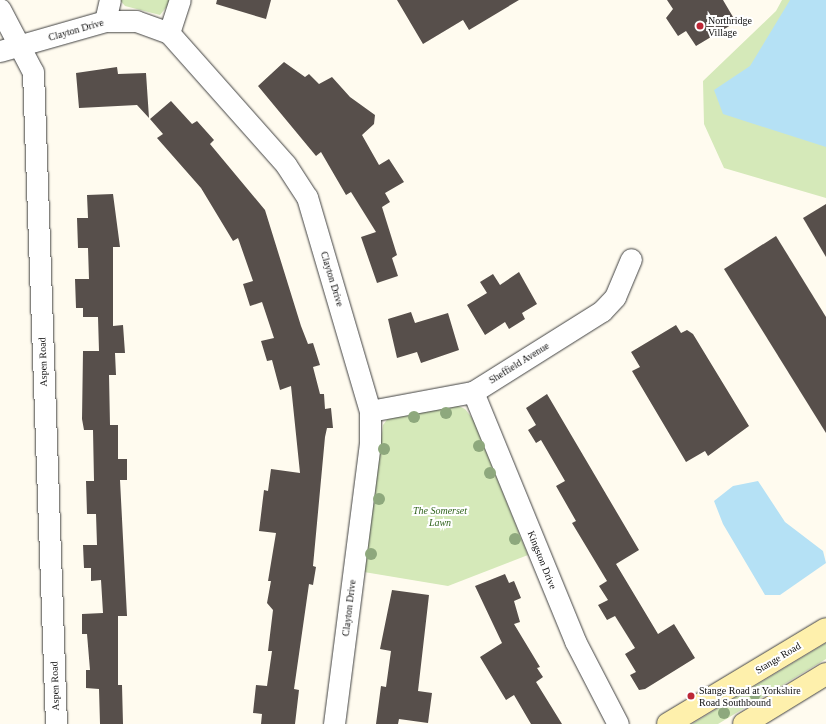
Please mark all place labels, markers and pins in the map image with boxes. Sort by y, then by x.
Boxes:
place label: Northridge Village [708,14,752,38]
marker: Northridge Village [695,21,705,31]
place label: Stange Road at Yorkshire Road Southbound [699,684,801,708]
marker: Stange Road at Yorkshire Road Southbound [686,691,696,701]

